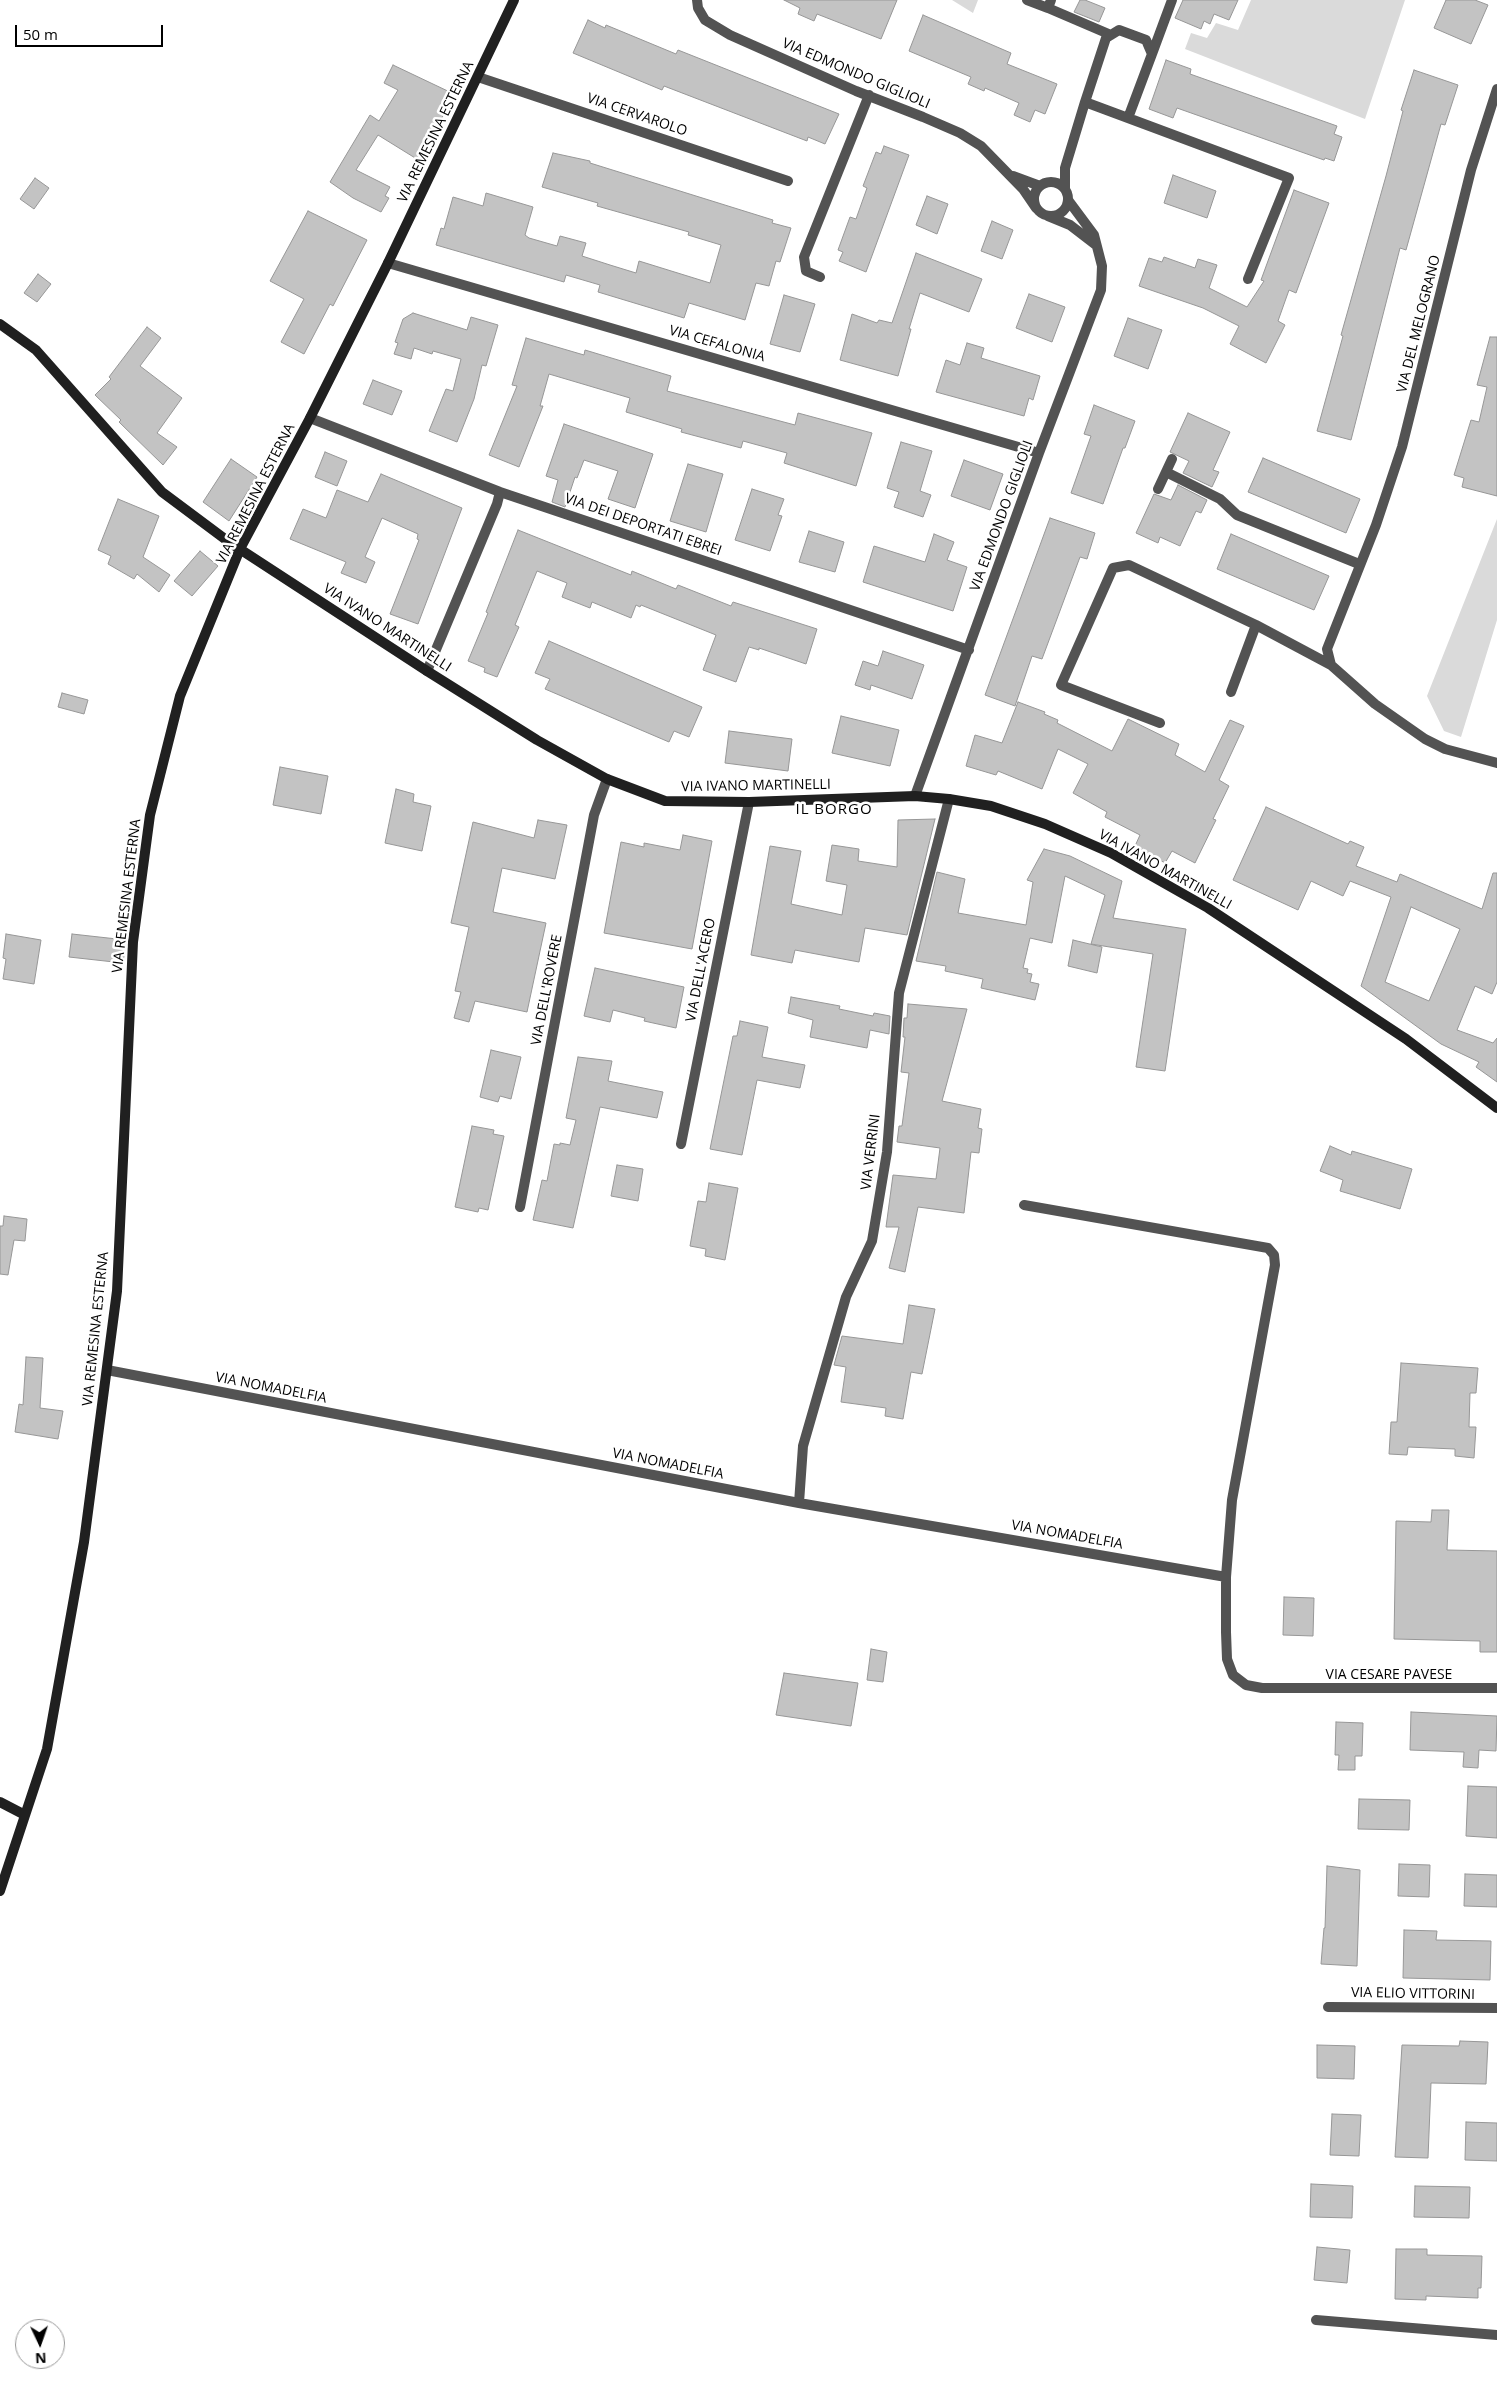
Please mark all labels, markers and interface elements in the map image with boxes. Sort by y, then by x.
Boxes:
scale bar [18,15,165,47]
text: 50 m [23,24,58,44]
street label: VIA EDMONDO GIGLIOLI [780,35,932,113]
street label: VIA REMESINA ESTERNA [394,59,478,205]
street label: VIA CERVAROLO [585,90,689,140]
street label: VIA DEL MELOGRANO [1394,253,1444,395]
street label: VIA CEFALONIA [667,322,767,366]
street label: VIA REMESINA ESTERNA [213,421,299,567]
street label: VIA EDMONDO GIGLIOLI [967,438,1037,594]
street label: VIA DEI DEPORTATI EBREI [562,490,724,560]
street label: VIA IVANO MARTINELLI [320,580,454,676]
street label: VIA IVANO MARTINELLI [681,776,831,796]
district label: IL BORGO [794,801,874,819]
street label: VIA REMESINA ESTERNA [109,818,145,974]
street label: VIA IVANO MARTINELLI [1096,826,1234,914]
street label: VIA DELL'ACERO [683,917,719,1023]
street label: VIA DELL'ROVERE [528,933,566,1047]
street label: VIA VERRINI [858,1113,884,1191]
street label: VIA REMESINA ESTERNA [80,1251,112,1407]
street label: VIA NOMADELFIA [214,1369,328,1407]
street label: VIA NOMADELFIA [611,1445,725,1483]
street label: VIA NOMADELFIA [1010,1517,1124,1553]
street label: VIA CESARE PAVESE [1326,1667,1452,1683]
street label: VIA ELIO VITTORINI [1351,1985,1475,2003]
north arrow [15,2319,65,2369]
text: N [35,2349,47,2368]

